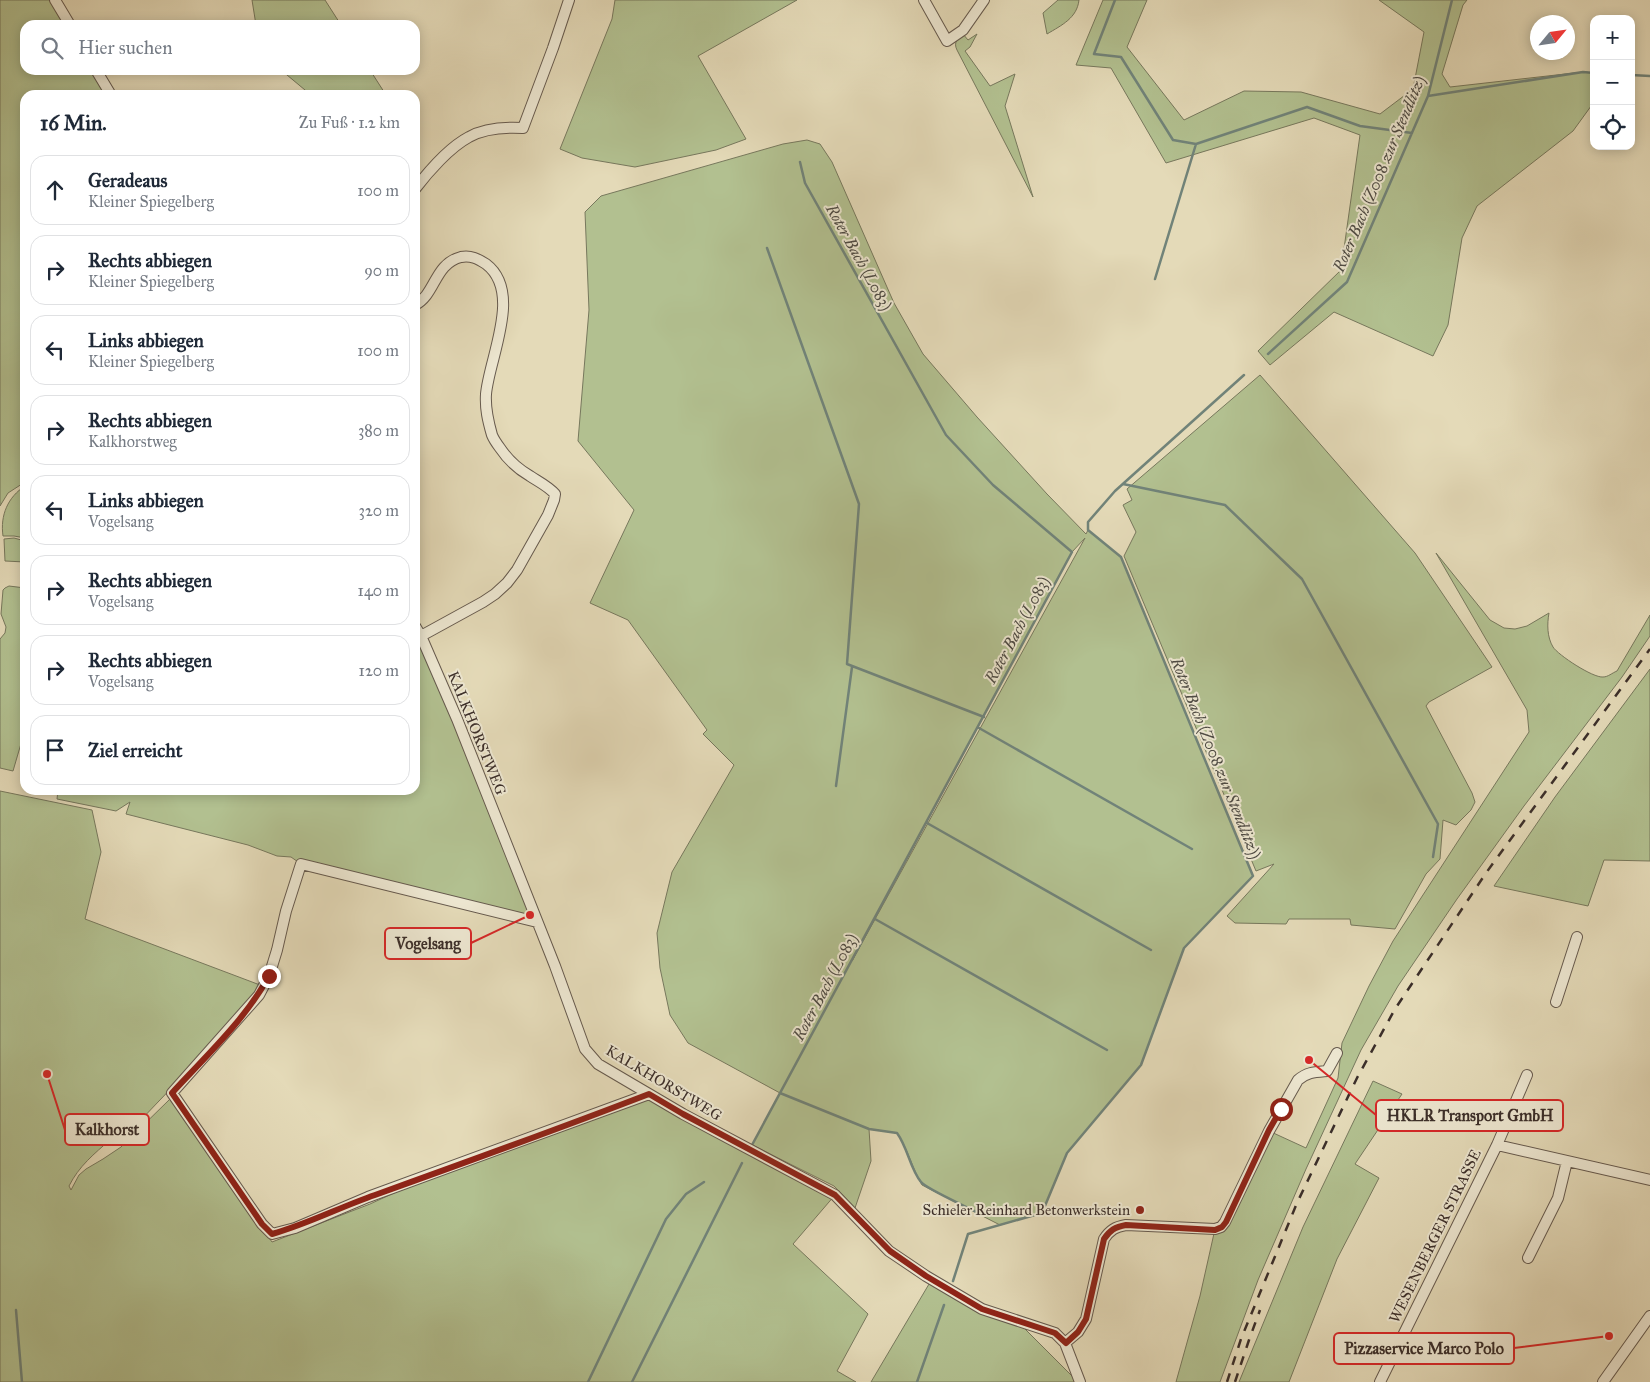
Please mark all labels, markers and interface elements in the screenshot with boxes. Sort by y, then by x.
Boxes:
north arrow [1530,15,1575,60]
map controls [1590,15,1635,150]
button: + [1590,15,1635,60]
search box [20,20,420,75]
icon: search [38,34,66,62]
text: Hier suchen [78,36,172,59]
button: − [1590,60,1635,105]
water label: Roter Bach (Z008 zur Stendlitz) [1329,73,1430,276]
button: locate [1590,105,1635,150]
text: 16 Min. [40,110,107,136]
text: Zu Fuß · 1.2 km [299,113,400,132]
text: Geradeaus [88,169,167,192]
icon: ahead [41,176,69,204]
text: 100 m [357,181,399,200]
text: Kleiner Spiegelberg [88,192,214,211]
water label: Roter Bach (L083) [821,200,896,314]
text: Rechts abbiegen [88,249,212,272]
icon: right [41,256,69,284]
text: 90 m [364,261,399,280]
text: Kleiner Spiegelberg [88,272,214,291]
text: Links abbiegen [88,329,204,352]
icon: left [41,336,69,364]
text: 100 m [357,341,399,360]
text: Kleiner Spiegelberg [88,352,214,371]
text: Rechts abbiegen [88,409,212,432]
icon: right [41,416,69,444]
text: 380 m [358,421,399,440]
text: Kalkhorstweg [88,432,177,451]
text: Links abbiegen [88,489,204,512]
icon: left [41,496,69,524]
text: 320 m [359,501,399,520]
text: Vogelsang [88,512,153,531]
text: Rechts abbiegen [88,569,212,592]
water label: Roter Bach (L083) [980,573,1054,688]
icon: right [41,576,69,604]
text: 140 m [358,581,399,600]
text: Vogelsang [88,592,153,611]
text: Rechts abbiegen [88,649,212,672]
water label: Roter Bach (Z008 zur Stendlitz)) [1166,654,1265,862]
icon: right [41,656,69,684]
text: 120 m [359,661,399,680]
street label: KALKHORSTWEG [444,668,510,798]
text: Vogelsang [88,672,153,691]
icon: arrive [41,736,69,764]
text: Ziel erreicht [88,739,182,762]
callout: Vogelsang [385,928,471,959]
water label: Roter Bach (L083) [788,930,862,1045]
text: Vogelsang [394,934,461,954]
route end [258,965,281,988]
street label: KALKHORSTWEG [603,1041,725,1125]
route start [1270,1098,1293,1121]
callout: HKLR Transport GmbH [1376,1100,1563,1131]
text: HKLR Transport GmbH [1386,1106,1554,1126]
callout: Kalkhorst [65,1114,149,1145]
text: Kalkhorst [75,1120,140,1139]
street label: WESENBERGER STRASSE [1385,1146,1485,1326]
place label: Schieler Reinhard Betonwerkstein [923,1201,1130,1219]
marker: Schieler Reinhard Betonwerkstein [1134,1204,1146,1216]
callout: Pizzaservice Marco Polo [1334,1333,1514,1364]
text: Pizzaservice Marco Polo [1344,1339,1504,1358]

